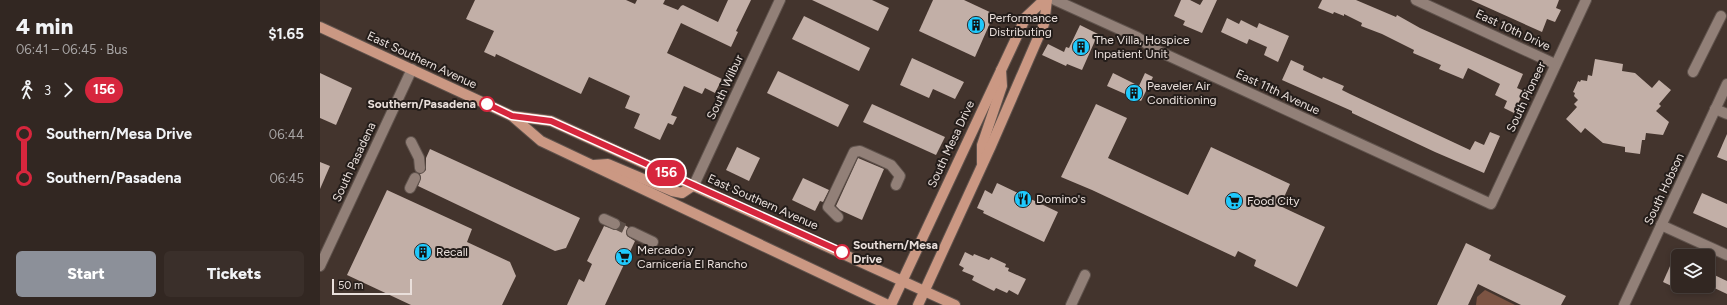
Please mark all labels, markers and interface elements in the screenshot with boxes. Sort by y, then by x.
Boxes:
street label: East 10th Drive [1473,7,1553,54]
place label: Performance Distributing [989,11,1058,39]
text: 4 min [16,13,73,40]
building icon: Performance Distributing [966,15,986,35]
text: $1.65 [268,25,304,43]
street label: East Southern Avenue [365,28,479,92]
place label: The Villa, Hospice Inpatient Unit [1094,33,1190,61]
building icon: The Villa, Hospice Inpatient Unit [1071,37,1091,57]
text: 06:41 – 06:45 · Bus [16,42,128,57]
street label: South Wilbur [704,52,746,122]
street label: South Pioneer [1504,60,1548,134]
street label: East 11th Avenue [1234,66,1323,118]
icon: walk [16,79,38,101]
icon: forward [57,79,79,101]
place label: Peaveler Air Conditioning [1147,79,1217,107]
text: 156 [93,81,115,98]
text: 3 [44,83,51,98]
building icon: Peaveler Air Conditioning [1124,83,1144,103]
marker: Southern/Pasadena [479,96,495,112]
place label: Southern/Pasadena [368,97,476,111]
street label: South Mesa Drive [925,98,977,190]
street label: South Pasadena [329,120,379,204]
text: Southern/Mesa Drive [46,125,192,143]
text: 06:44 [269,127,304,142]
street label: South Hobson [1641,151,1687,227]
line badge: 156 [643,160,689,186]
text: 156 [655,164,677,181]
text: Southern/Pasadena [46,169,182,187]
text: 06:45 [269,171,304,186]
street label: East Southern Avenue [706,171,821,233]
restaurant icon: Domino's [1013,189,1033,209]
supermarket icon: Food City [1224,191,1244,211]
place label: Domino's [1036,192,1086,206]
place label: Food City [1247,194,1300,208]
place label: Southern/Mesa Drive [853,238,938,266]
building icon: Recall [413,242,433,262]
place label: Mercado y Carniceria El Rancho [637,243,748,271]
marker: Southern/Mesa Drive [834,244,850,260]
place label: Recall [436,245,468,259]
supermarket icon: Mercado y Carniceria El Rancho [614,247,634,267]
map controls [1671,249,1715,293]
button: layers [1671,249,1715,293]
button: Start [16,251,156,297]
button: Tickets [164,251,304,297]
scale bar [332,277,412,296]
text: 50 m [338,279,363,292]

